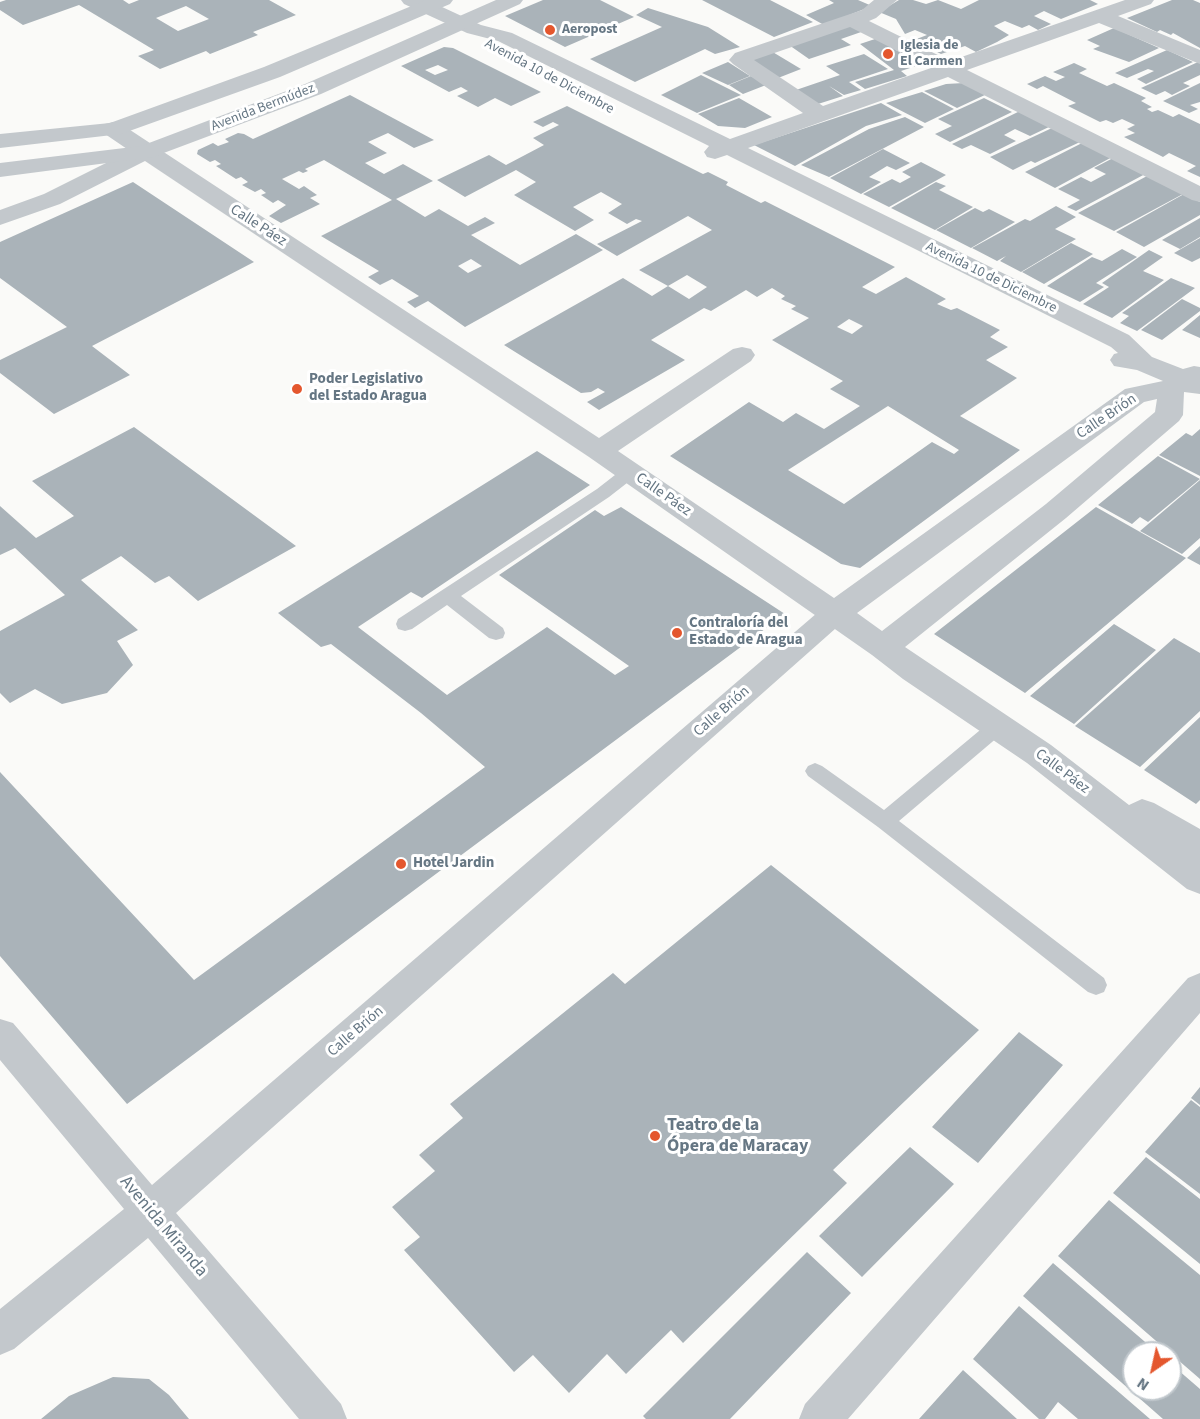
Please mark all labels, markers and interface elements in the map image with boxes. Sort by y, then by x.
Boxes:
place label: Aeropost [562,22,617,38]
marker: Aeropost [543,23,557,37]
street label: Avenida 10 de Diciembre [482,36,616,118]
place label: Iglesia de El Carmen [900,38,963,70]
marker: Iglesia de El Carmen [881,47,895,61]
street label: Avenida Bermúdez [209,81,317,135]
street label: Calle Páez [226,201,290,251]
street label: Avenida 10 de Diciembre [923,239,1059,317]
place label: Poder Legislativo del Estado Aragua [309,371,427,406]
marker: Poder Legislativo del Estado Aragua [290,382,304,396]
street label: Calle Brión [1074,390,1140,444]
street label: Calle Páez [632,469,694,521]
place label: Contraloría del Estado de Aragua [689,615,803,650]
marker: Contraloría del Estado de Aragua [670,626,684,640]
street label: Calle Brión [690,683,754,741]
street label: Calle Páez [1031,746,1093,798]
place label: Hotel Jardin [413,855,494,873]
marker: Hotel Jardin [394,857,408,871]
street label: Calle Brión [324,1003,388,1061]
place label: Teatro de la Ópera de Maracay [667,1115,808,1158]
marker: Teatro de la Ópera de Maracay [648,1129,662,1143]
street label: Avenida Miranda [115,1172,211,1282]
north arrow [1122,1341,1182,1401]
text: N [1132,1372,1154,1396]

